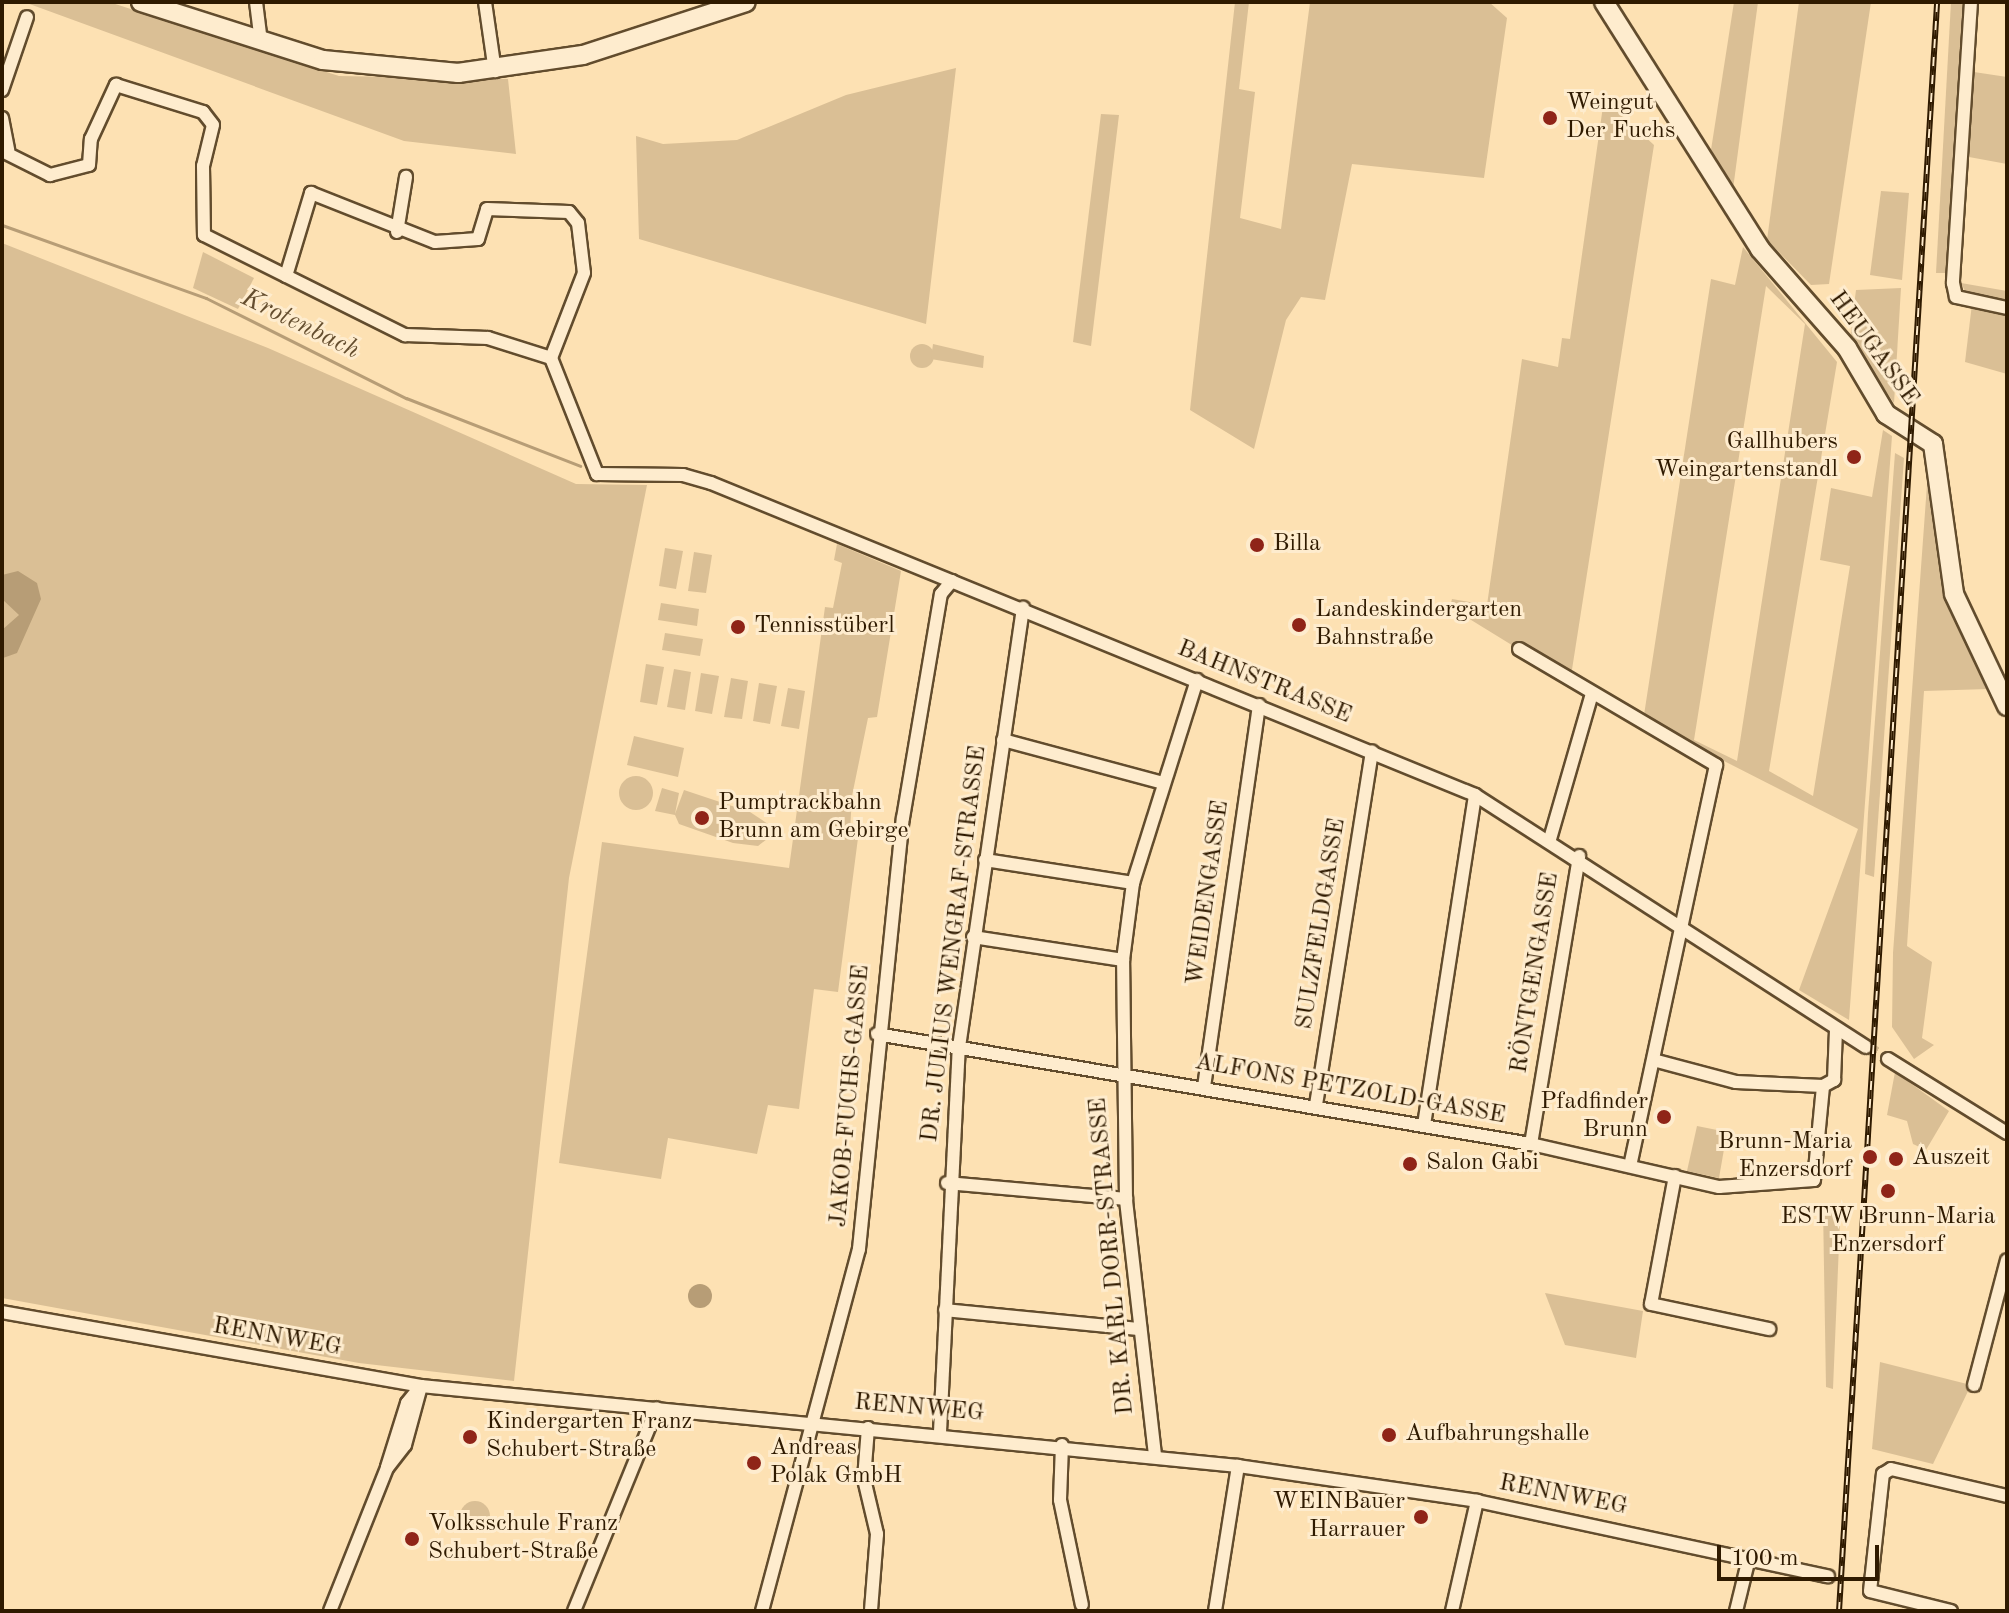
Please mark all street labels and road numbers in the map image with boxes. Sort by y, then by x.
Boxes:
street label: HEUGASSE [1822,286,1924,412]
street label: BAHNSTRASSE [1173,635,1355,731]
street label: DR. JULIUS WENGRAF-STRASSE [916,744,994,1144]
street label: WEIDENGASSE [1182,799,1236,987]
street label: SULZFELDGASSE [1291,816,1353,1032]
street label: RÖNTGENGASSE [1506,870,1566,1076]
street label: JAKOB-FUCHS-GASSE [825,964,877,1228]
street label: ALFONS PETZOLD-GASSE [1192,1048,1508,1132]
street label: DR. KARL DORR-STRASSE [1085,1096,1141,1416]
street label: RENNWEG [210,1313,344,1363]
street label: RENNWEG [853,1389,985,1429]
street label: RENNWEG [1496,1469,1630,1523]

